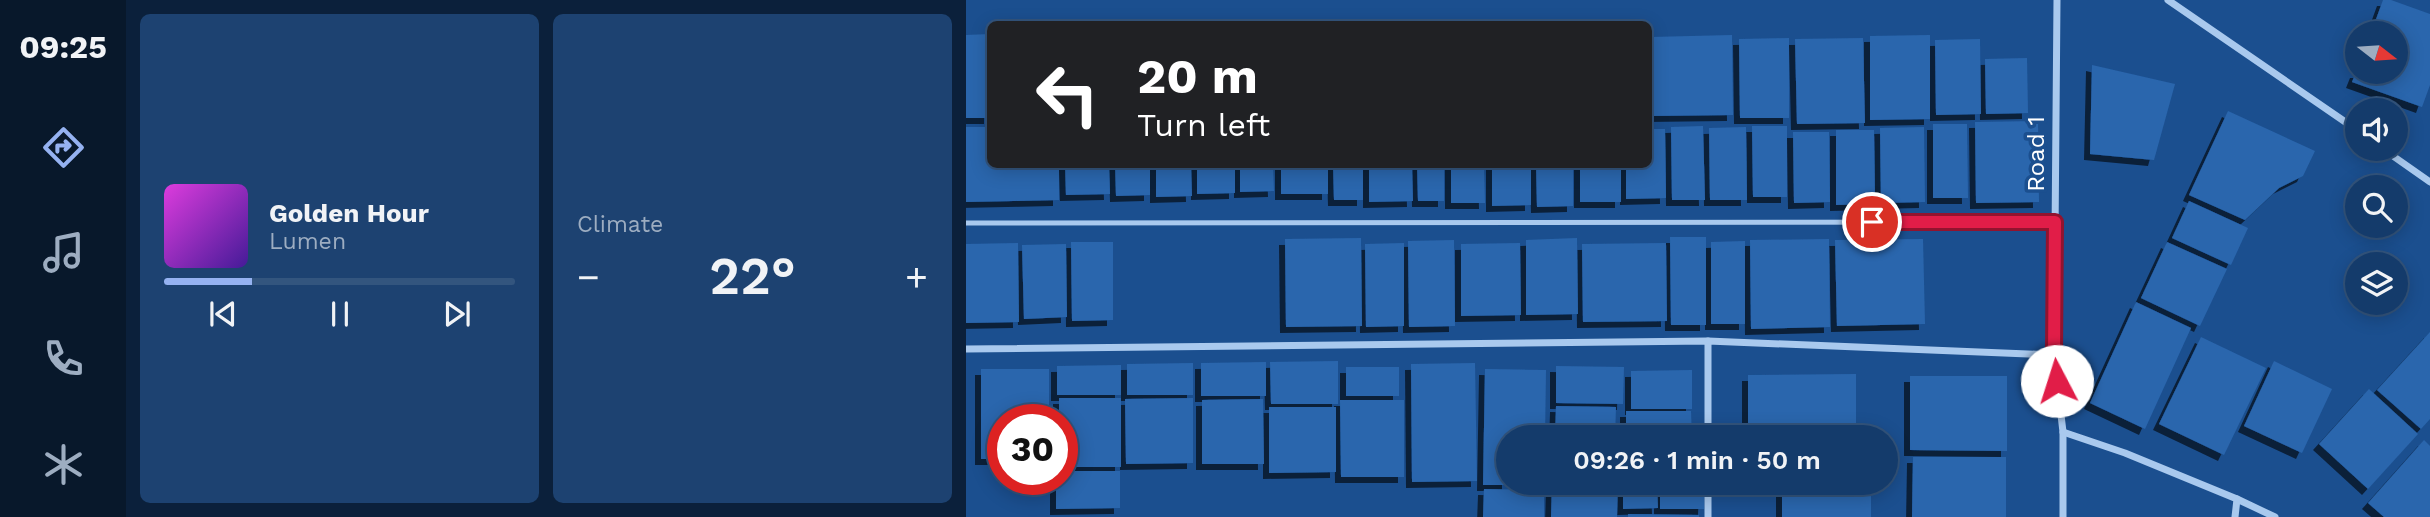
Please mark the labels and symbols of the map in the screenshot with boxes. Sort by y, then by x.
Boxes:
north arrow [2345,21,2408,84]
street label: Road 1 [2022,116,2050,192]
pin [1842,192,1902,252]
position arrow [2020,344,2094,418]
speed limit sign: 30 [987,404,1078,495]

